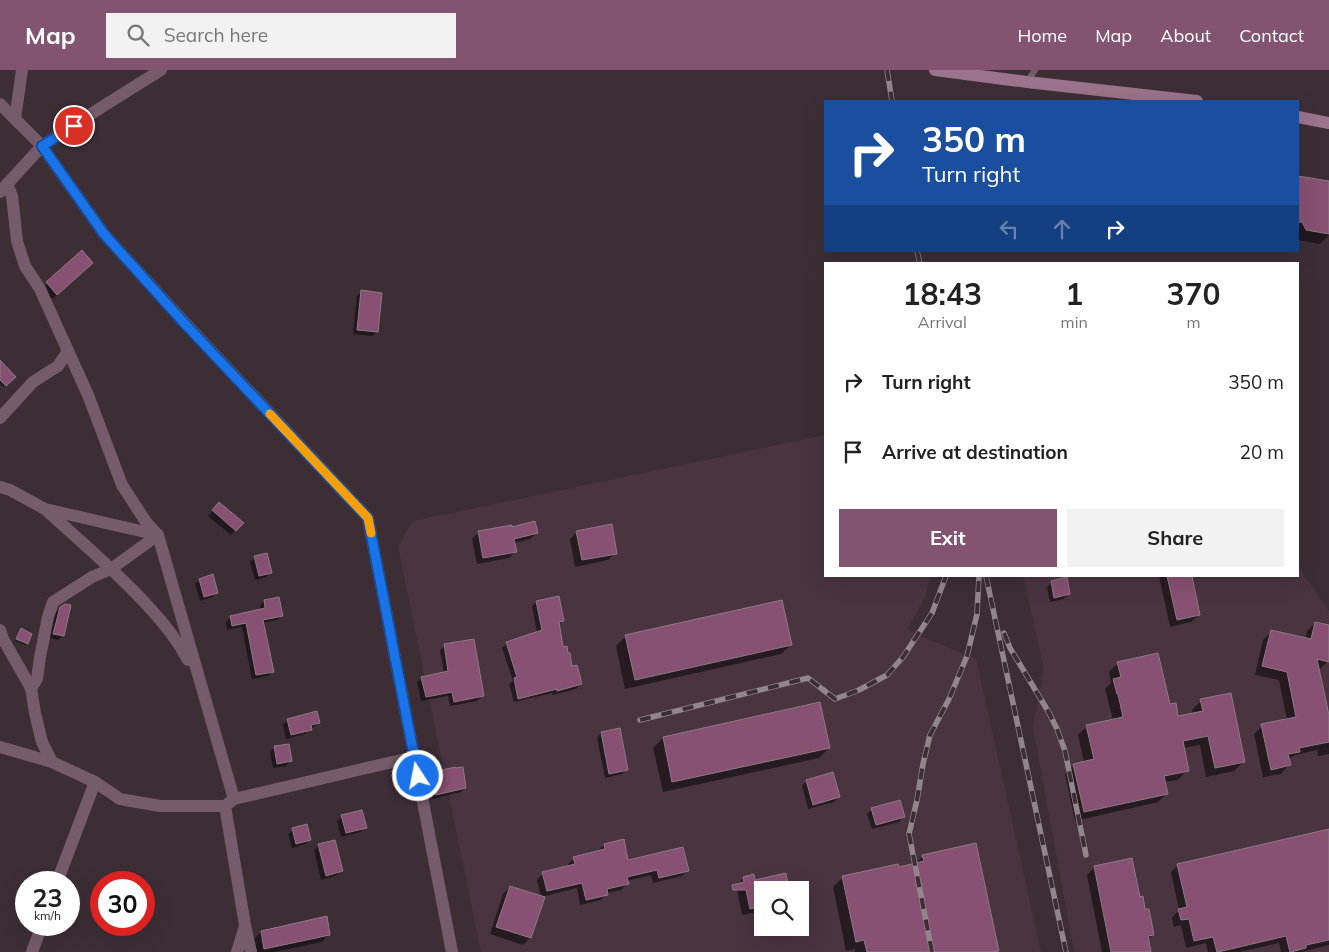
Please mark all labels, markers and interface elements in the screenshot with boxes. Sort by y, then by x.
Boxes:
search box [106,13,456,58]
text: Map [25,20,76,50]
icon: search [124,21,152,49]
text: Search here [164,23,268,47]
text: Home [1017,24,1067,47]
text: Map [1095,24,1132,47]
text: About [1160,24,1211,47]
text: Contact [1239,24,1304,47]
pin [53,105,95,147]
icon: arrive [60,112,88,140]
text: 350 m [922,117,1026,161]
icon: right [839,120,904,185]
text: Turn right [922,160,1020,188]
icon: left [995,215,1023,243]
icon: ahead [1048,215,1076,243]
icon: right [1101,215,1129,243]
text: 18:43 [903,275,982,313]
text: 1 [1065,275,1083,313]
text: 370 [1166,275,1220,313]
text: Arrival [918,312,967,332]
text: min [1061,312,1088,332]
text: m [1186,312,1200,332]
icon: right [839,368,867,396]
text: Turn right [882,370,971,394]
text: 350 m [1228,370,1284,394]
icon: arrive [839,438,867,466]
text: Arrive at destination [882,440,1068,464]
text: 20 m [1240,440,1284,464]
button: Exit [839,509,1057,567]
button: Share [1067,509,1284,567]
position arrow [391,749,443,801]
speed limit sign: 30 [90,871,155,936]
map controls [754,881,809,936]
button: search [754,881,809,936]
text: 23 [32,882,63,913]
text: km/h [34,908,61,923]

